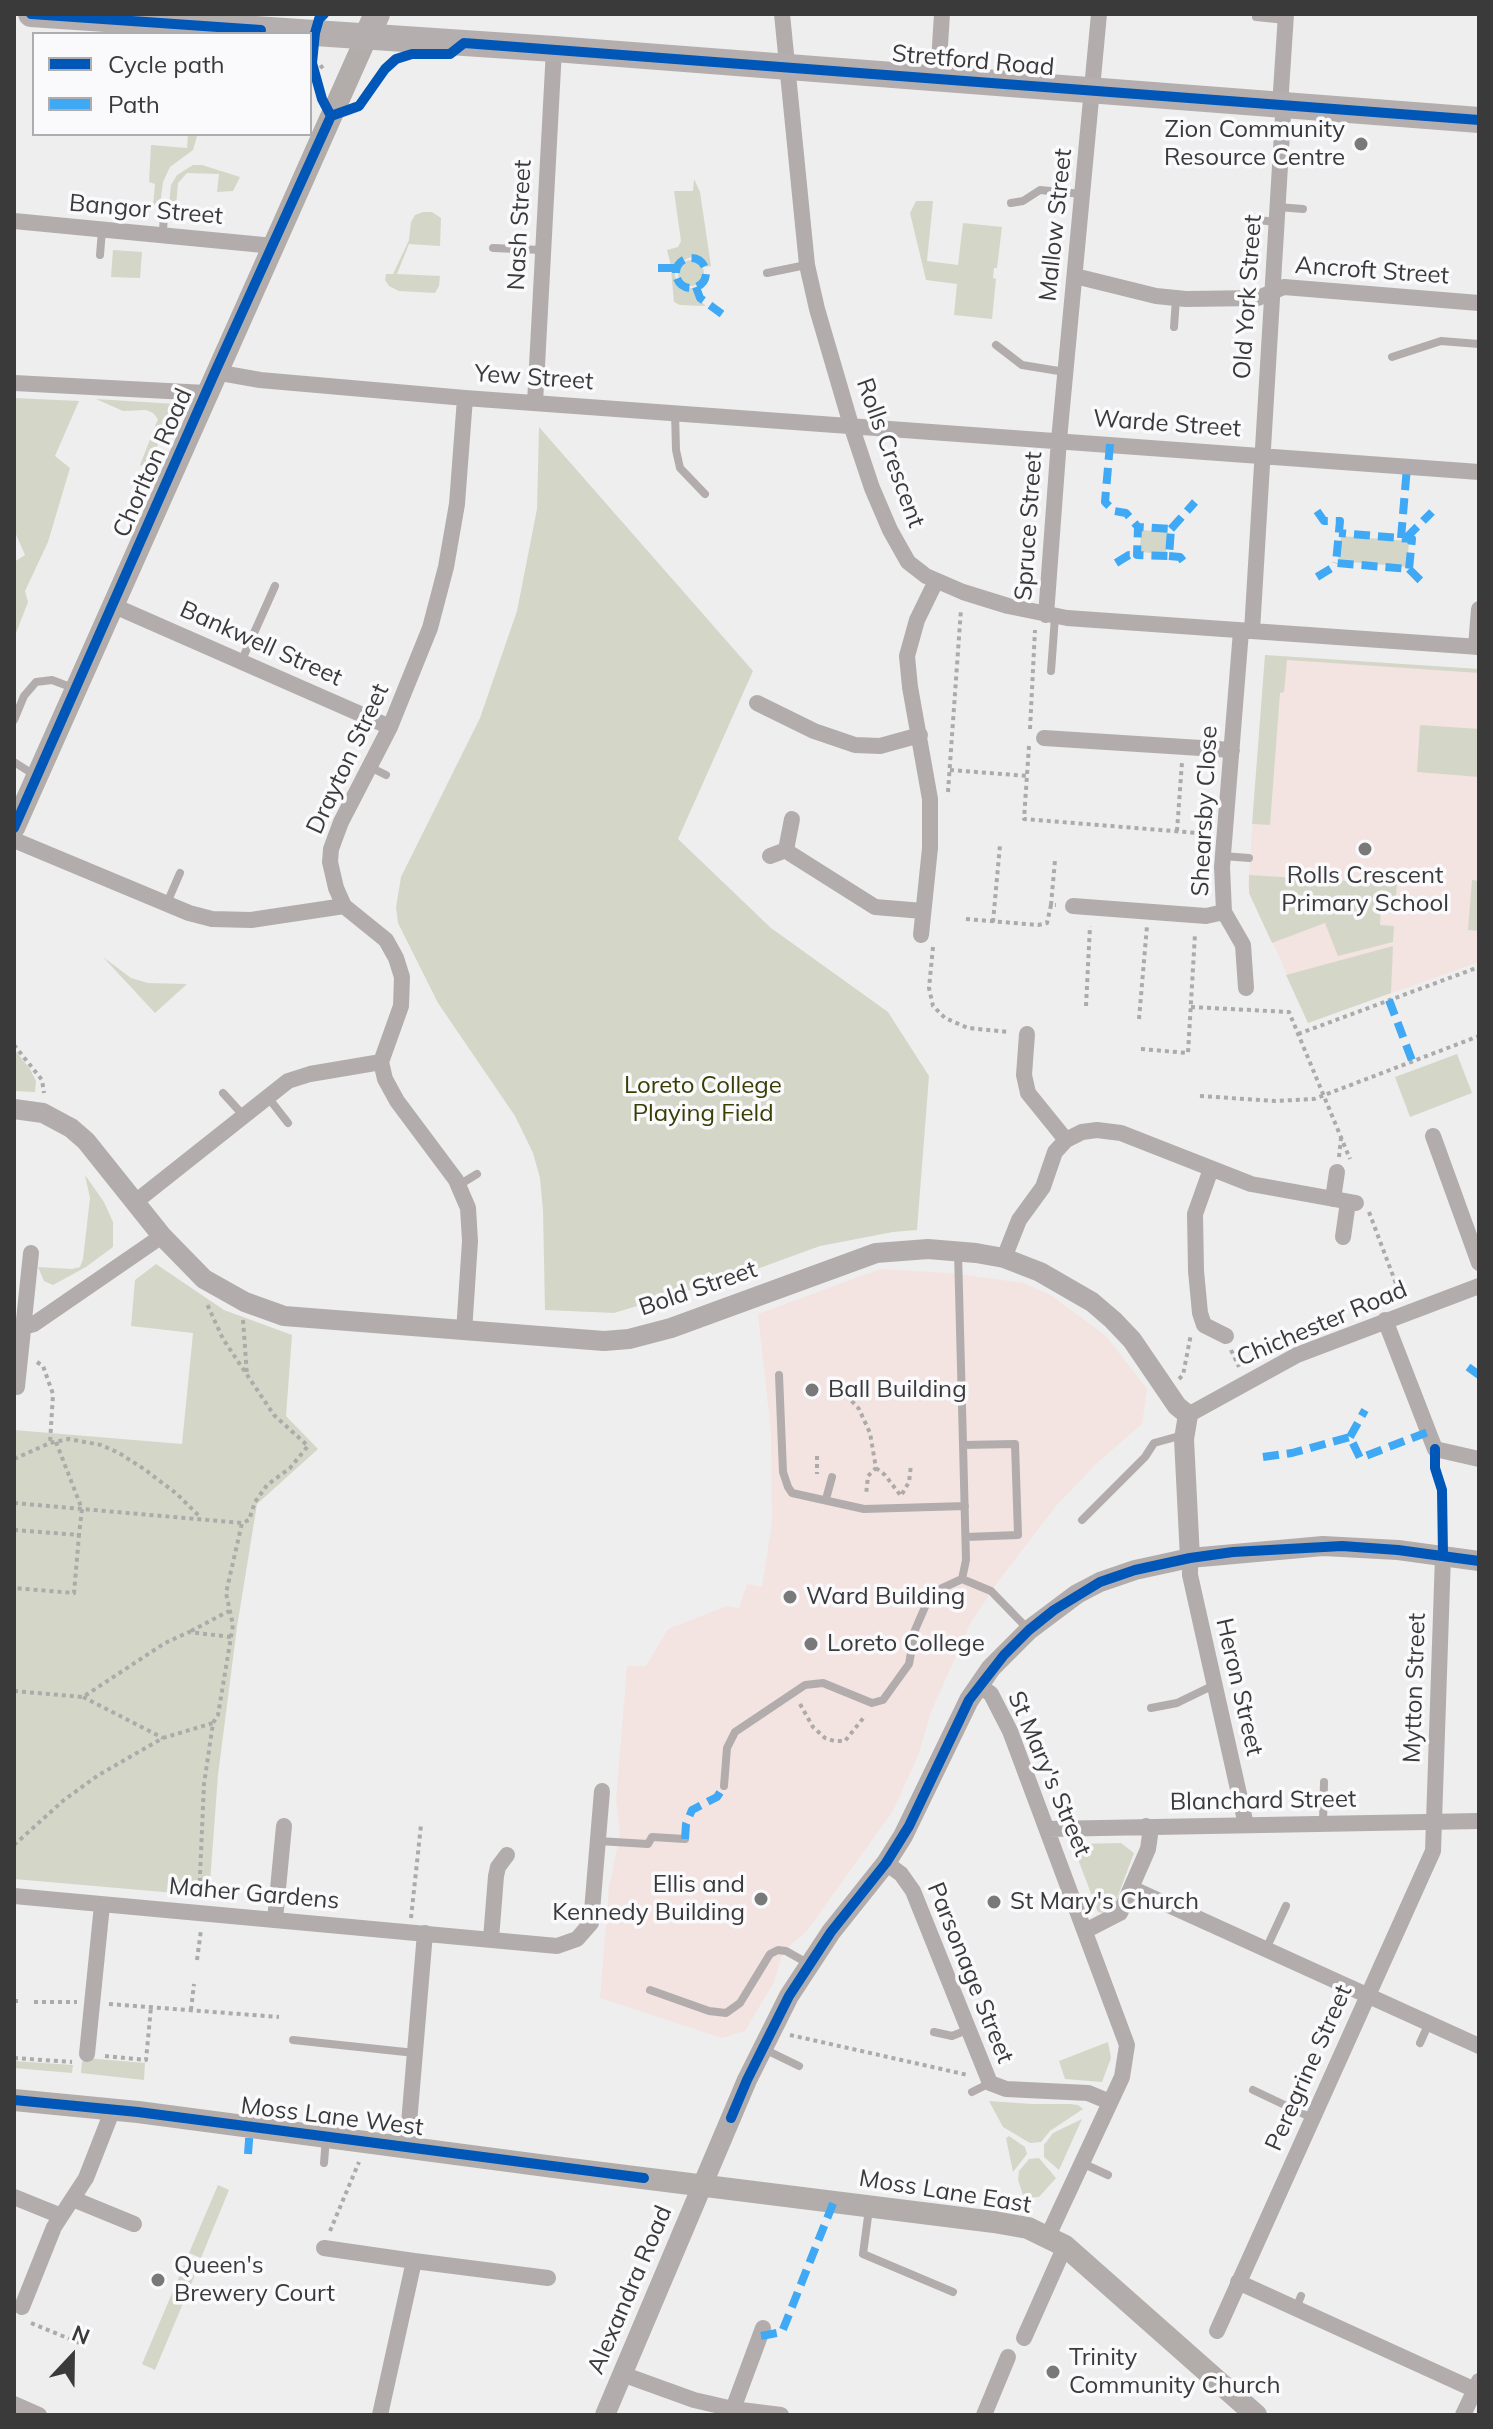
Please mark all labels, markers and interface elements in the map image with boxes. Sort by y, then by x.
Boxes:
legend [32,32,312,136]
street label: Stretford Road [891,40,1055,82]
text: Cycle path [108,49,225,79]
text: Path [108,89,160,119]
place label: Zion Community Resource Centre [1164,116,1345,172]
marker: Zion Community Resource Centre [1352,135,1370,153]
street label: Mallow Street [1034,147,1078,303]
street label: Nash Street [502,159,538,291]
street label: Bangor Street [68,189,224,231]
street label: Old York Street [1228,214,1268,380]
street label: Ancroft Street [1294,251,1450,291]
street label: Yew Street [474,359,594,397]
street label: Rolls Crescent [850,374,930,532]
street label: Chorlton Road [107,384,199,542]
street label: Warde Street [1092,404,1242,444]
street label: Spruce Street [1009,451,1049,601]
street label: Bankwell Street [175,595,347,693]
street label: Drayton Street [301,679,395,839]
street label: Shearsby Close [1186,725,1224,897]
marker: Rolls Crescent Primary School [1356,840,1374,858]
place label: Rolls Crescent Primary School [1281,862,1449,918]
park label: Loreto College Playing Field [624,1072,782,1128]
street label: Bold Street [635,1255,761,1323]
street label: Chichester Road [1233,1275,1411,1373]
place label: Ball Building [828,1376,967,1404]
marker: Ball Building [803,1381,821,1399]
place label: Ward Building [806,1583,965,1611]
marker: Ward Building [781,1588,799,1606]
street label: Mytton Street [1398,1612,1432,1764]
street label: Heron Street [1209,1615,1269,1759]
place label: Loreto College [827,1630,985,1658]
marker: Loreto College [802,1635,820,1653]
street label: St Mary's Street [1001,1687,1097,1861]
street label: Blanchard Street [1170,1785,1356,1817]
place label: Ellis and Kennedy Building [552,1871,745,1927]
street label: Maher Gardens [168,1872,340,1916]
street label: Parsonage Street [921,1878,1019,2068]
place label: St Mary's Church [1010,1888,1199,1916]
marker: Ellis and Kennedy Building [752,1890,770,1908]
marker: St Mary's Church [985,1893,1003,1911]
street label: Peregrine Street [1260,1981,1358,2155]
street label: Moss Lane West [239,2092,425,2142]
street label: Moss Lane East [857,2164,1033,2220]
street label: Alexandra Road [582,2202,678,2378]
place label: Queen's Brewery Court [174,2252,335,2308]
marker: Queen's Brewery Court [149,2271,167,2289]
north arrow [32,2317,112,2397]
text: N [68,2319,94,2351]
place label: Trinity Community Church [1069,2344,1280,2400]
marker: Trinity Community Church [1044,2363,1062,2381]

